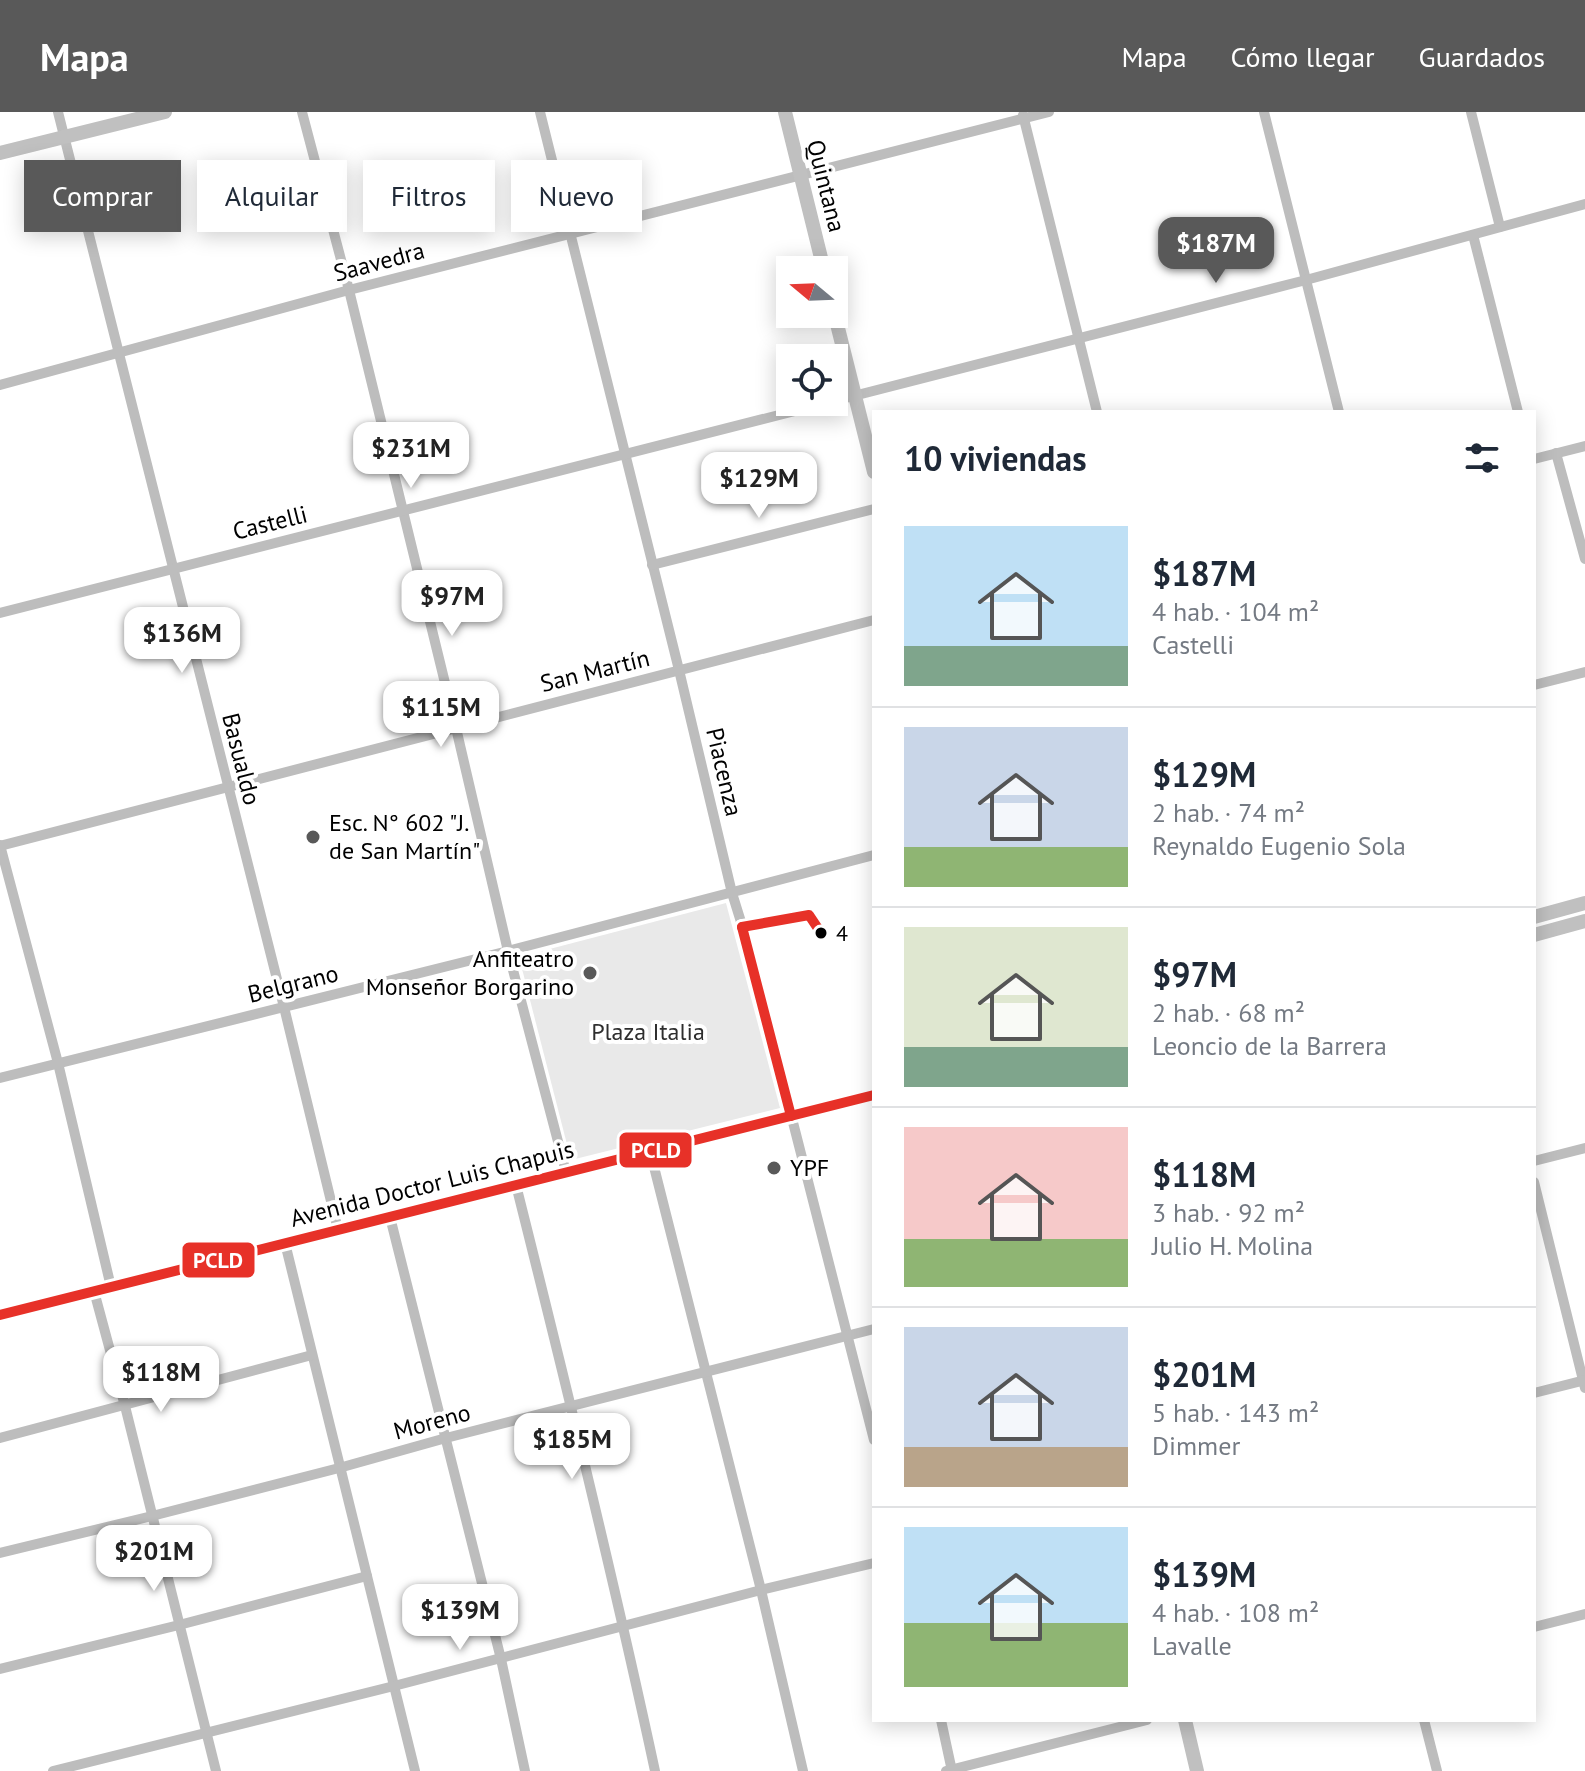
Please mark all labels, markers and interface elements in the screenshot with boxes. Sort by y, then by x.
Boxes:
text: Mapa [40,32,129,81]
text: Mapa [1122,38,1187,75]
text: Cómo llegar [1231,38,1375,75]
text: Guardados [1419,38,1545,75]
street label: Quintana [800,137,853,235]
chip: Comprar [24,160,181,232]
chip: Alquilar [197,160,347,232]
chip: Filtros [363,160,495,232]
chip: Nuevo [511,160,642,232]
pin: $187M [1160,217,1272,285]
text: $187M [1176,226,1256,259]
street label: Saavedra [330,235,428,289]
north arrow [776,256,848,328]
map controls [776,256,848,416]
button: locate [776,344,848,416]
pin: $231M [355,422,467,490]
text: $231M [371,431,451,464]
text: 10 viviendas [904,436,1087,480]
icon: filters [1460,436,1504,480]
pin: $129M [703,452,815,520]
text: $129M [719,461,799,494]
street label: Castelli [229,498,310,547]
text: $187M [1152,551,1256,595]
icon: home [968,558,1064,654]
pin: $97M [405,570,499,638]
text: $97M [419,579,485,612]
text: 4 hab. · 104 m² [1152,595,1319,628]
pin: $136M [126,607,238,675]
text: $136M [142,616,222,649]
text: Castelli [1152,628,1234,661]
street label: San Martín [537,642,653,699]
pin: $115M [385,681,497,749]
text: $115M [401,690,481,723]
street label: Basualdo [215,710,268,808]
street label: Piacenza [699,725,750,819]
text: $129M [1152,752,1256,796]
icon: home [968,759,1064,855]
text: 2 hab. · 74 m² [1152,796,1305,829]
place label: Esc. N° 602 "J. de San Martín" [329,807,480,866]
marker: Esc. N° 602 "J. de San Martín" [304,828,322,846]
text: Reynaldo Eugenio Sola [1152,829,1406,862]
place label: 4 [836,919,848,947]
marker: 4 [813,925,829,941]
place label: Anfiteatro Monseñor Borgarino [366,943,574,1002]
text: $97M [1152,952,1237,996]
street label: Belgrano [244,957,341,1010]
icon: home [968,959,1064,1055]
marker: Anfiteatro Monseñor Borgarino [581,964,599,982]
text: 2 hab. · 68 m² [1152,996,1305,1029]
park label: Plaza Italia [591,1016,705,1047]
text: Leoncio de la Barrera [1152,1029,1387,1062]
line badge: PCLD [618,1131,693,1169]
street label: Avenida Doctor Luis Chapuis [287,1133,577,1234]
text: PCLD [631,1136,681,1164]
place label: YPF [790,1152,829,1183]
text: $118M [1152,1152,1256,1196]
marker: YPF [765,1159,783,1177]
icon: home [968,1159,1064,1255]
text: 3 hab. · 92 m² [1152,1196,1305,1229]
text: Julio H. Molina [1152,1229,1313,1262]
line badge: PCLD [181,1241,256,1279]
text: PCLD [193,1246,243,1274]
pin: $118M [105,1346,217,1414]
text: $201M [1152,1352,1256,1396]
text: $118M [121,1355,201,1388]
icon: home [968,1359,1064,1455]
street label: Moreno [390,1396,474,1447]
text: 5 hab. · 143 m² [1152,1396,1319,1429]
pin: $185M [516,1413,628,1481]
text: $185M [532,1422,612,1455]
text: Dimmer [1152,1429,1240,1462]
pin: $201M [98,1525,210,1593]
text: $201M [114,1534,194,1567]
text: $139M [1152,1552,1256,1596]
icon: home [968,1559,1064,1655]
pin: $139M [404,1584,516,1652]
text: $139M [420,1593,500,1626]
text: 4 hab. · 108 m² [1152,1596,1319,1629]
text: Lavalle [1152,1629,1232,1662]

